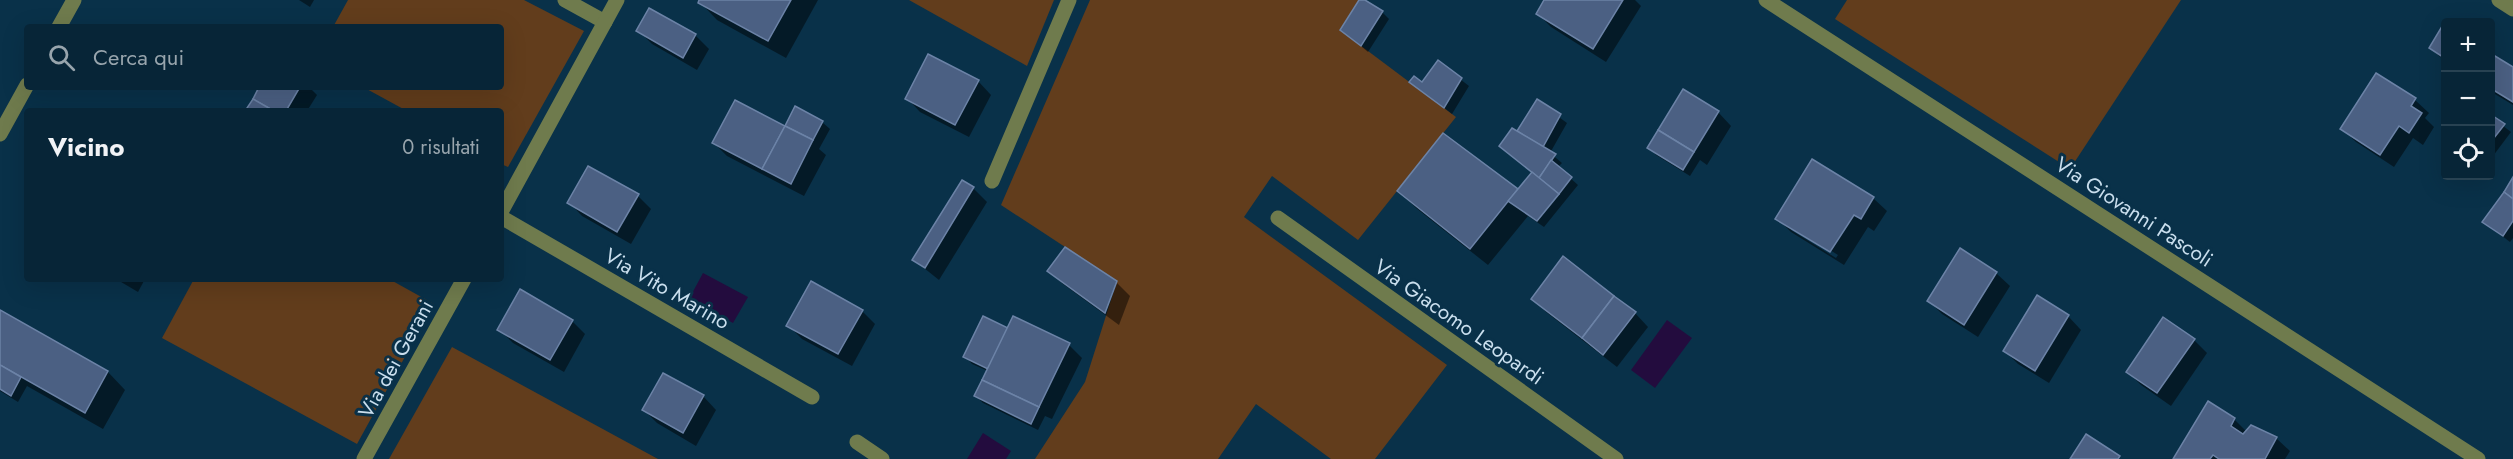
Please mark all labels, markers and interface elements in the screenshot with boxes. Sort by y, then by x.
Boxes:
map controls [2441,18,2495,180]
button: + [2441,18,2495,72]
search box [24,24,504,90]
icon: search [45,41,78,74]
text: Cerca qui [93,41,184,73]
button: − [2441,72,2495,126]
button: locate [2441,126,2495,180]
text: Vicino [48,128,125,166]
text: 0 risultati [402,133,480,162]
street label: Via Giovanni Pascoli [2049,150,2219,274]
street label: Via Vito Marino [599,241,735,337]
street label: Via Giacomo Leopardi [1368,252,1550,392]
street label: Via dei Gerani [351,294,441,424]

